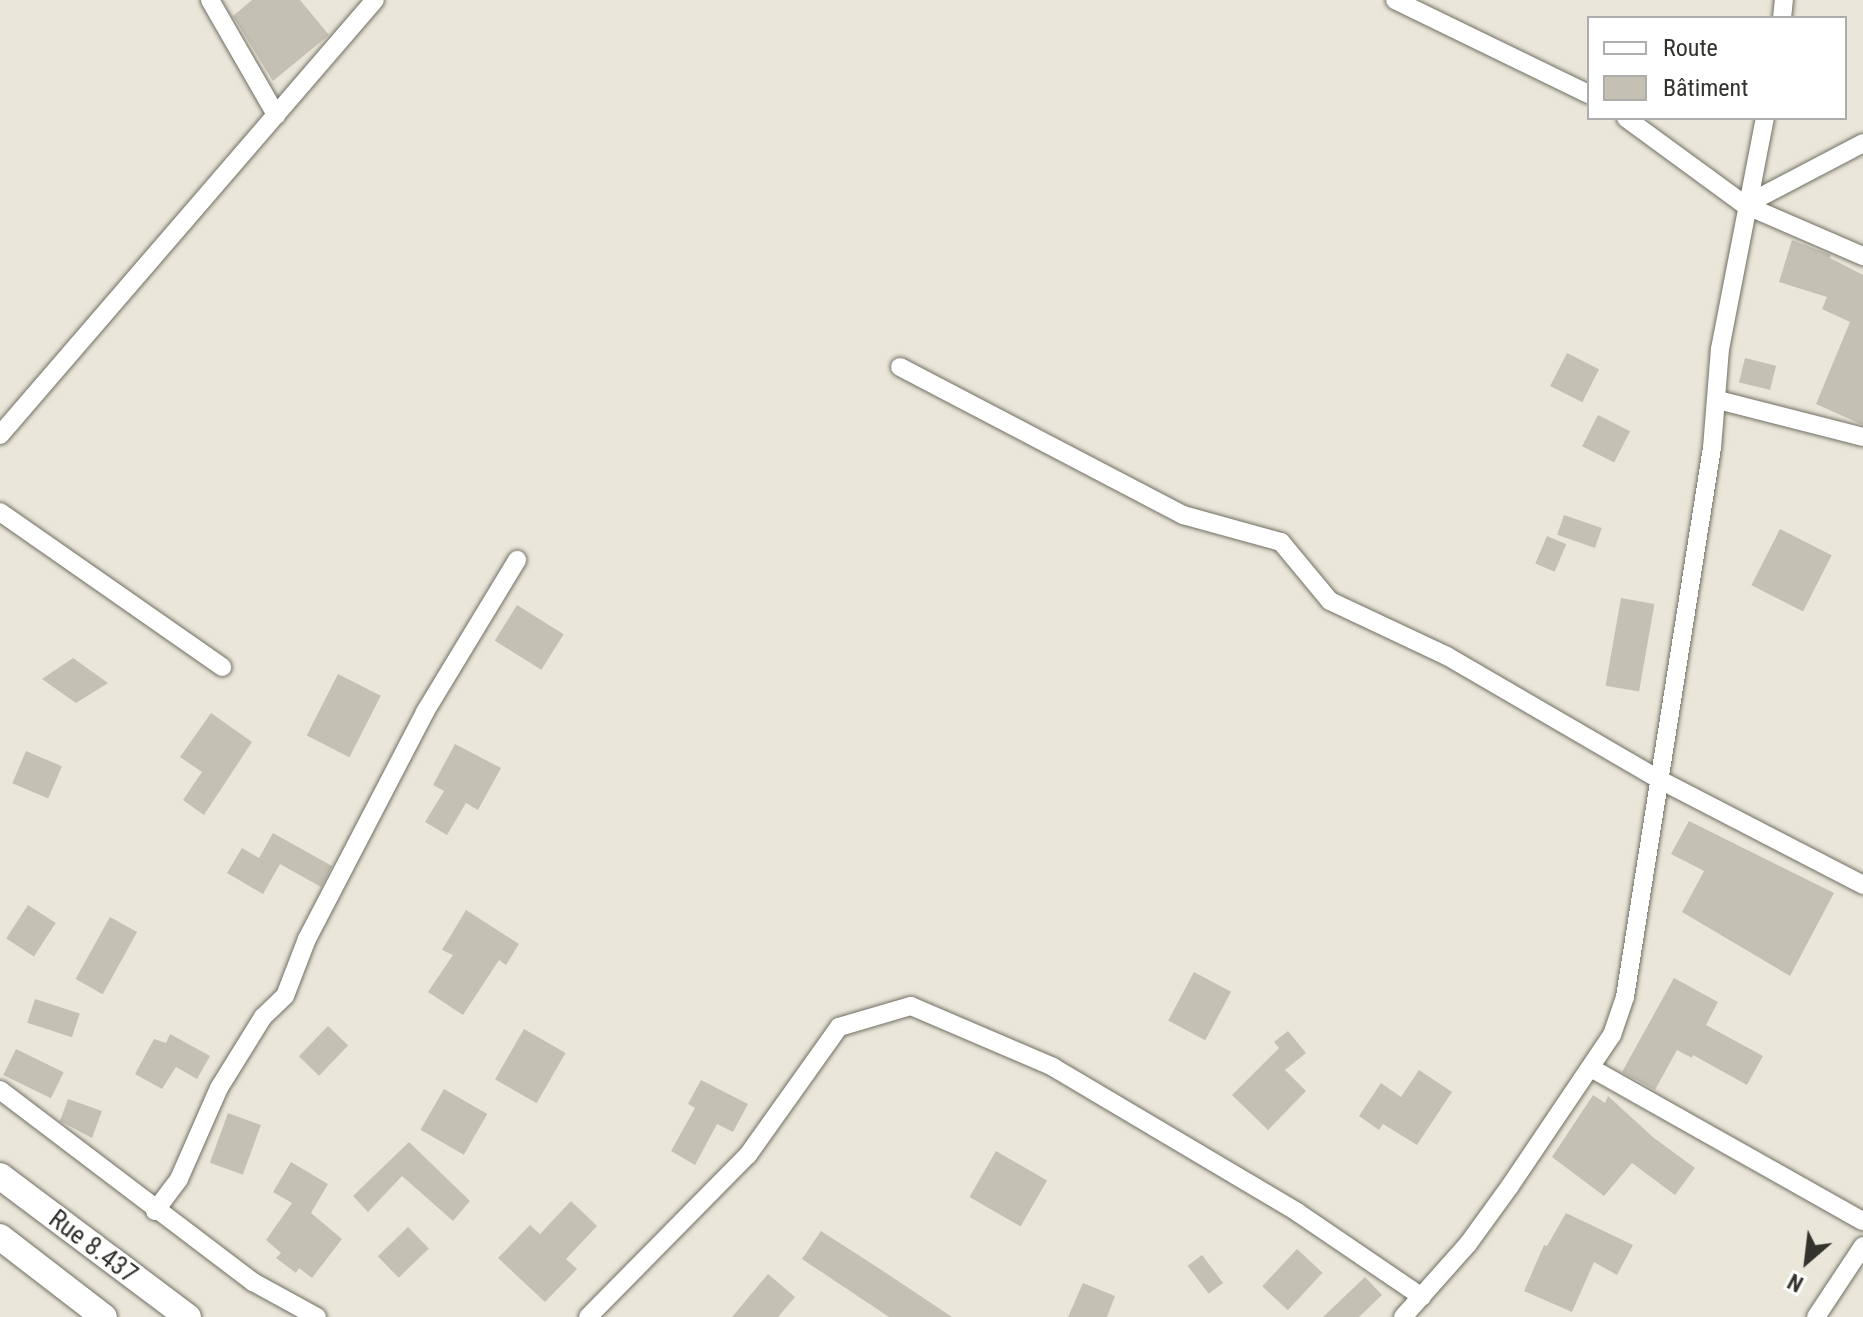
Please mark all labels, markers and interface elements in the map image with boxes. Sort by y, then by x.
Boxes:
legend [1587,16,1847,120]
text: Route [1663,34,1718,62]
text: Bâtiment [1663,74,1748,102]
street label: Rue 8.437 [43,1204,143,1290]
north arrow [1767,1221,1847,1301]
text: N [1784,1268,1807,1297]

